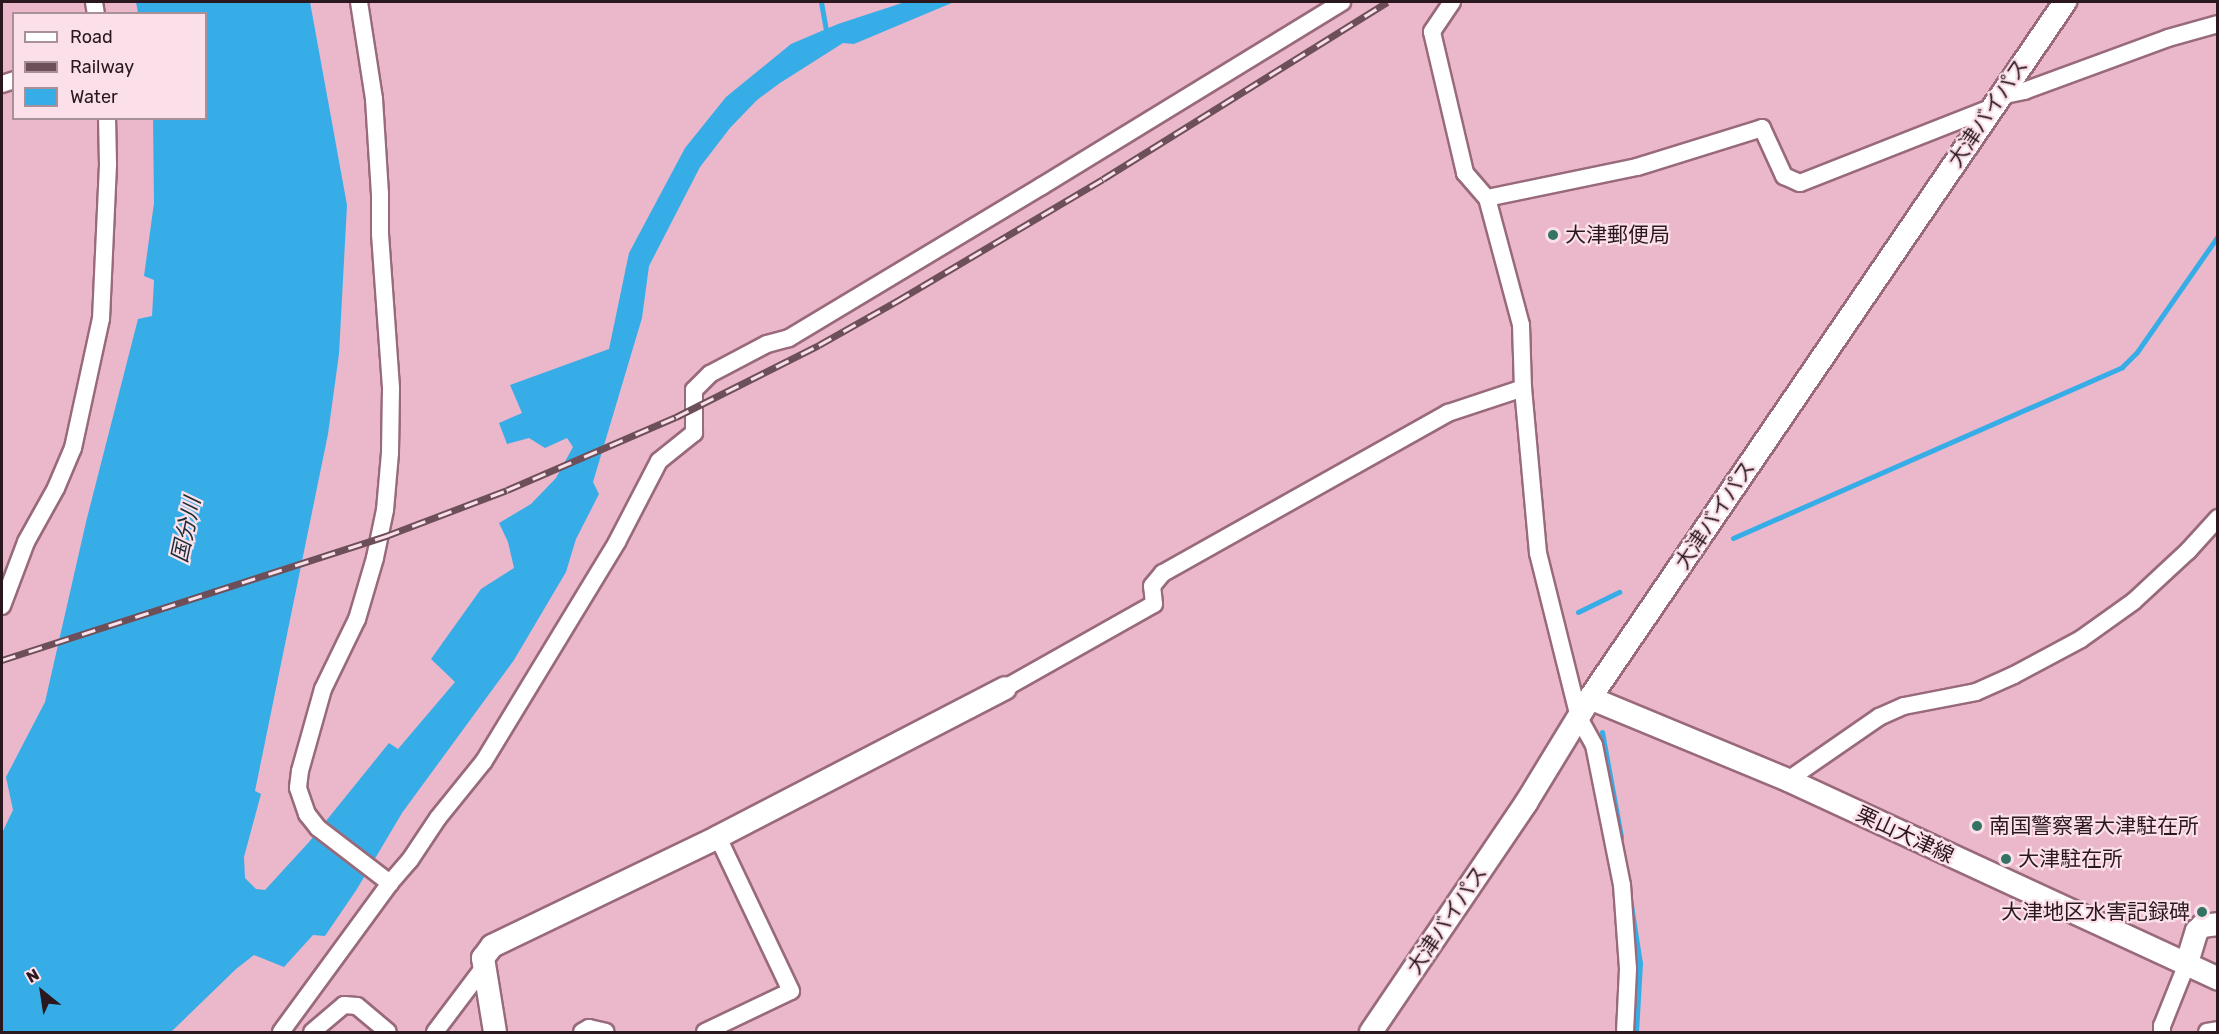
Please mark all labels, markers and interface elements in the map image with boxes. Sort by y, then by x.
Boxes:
legend [12,12,207,120]
text: Road [70,26,113,48]
street label: 大津バイパス [1942,54,2034,172]
text: Railway [70,56,134,78]
text: Water [70,86,118,108]
place label: 大津郵便局 [1565,222,1670,248]
marker: 大津郵便局 [1546,228,1560,242]
street label: 大津バイパス [1669,456,1761,574]
water label: 国分川 [166,495,206,565]
street label: 栗山大津線 [1852,801,1958,869]
place label: 南国警察署大津駐在所 [1989,813,2199,839]
marker: 南国警察署大津駐在所 [1970,819,1984,833]
place label: 大津駐在所 [2018,846,2123,872]
marker: 大津駐在所 [1999,852,2013,866]
street label: 大津バイパス [1401,861,1493,979]
place label: 大津地区水害記録碑 [2001,899,2190,925]
marker: 大津地区水害記録碑 [2195,905,2209,919]
north arrow [12,962,72,1022]
text: N [23,965,42,987]

